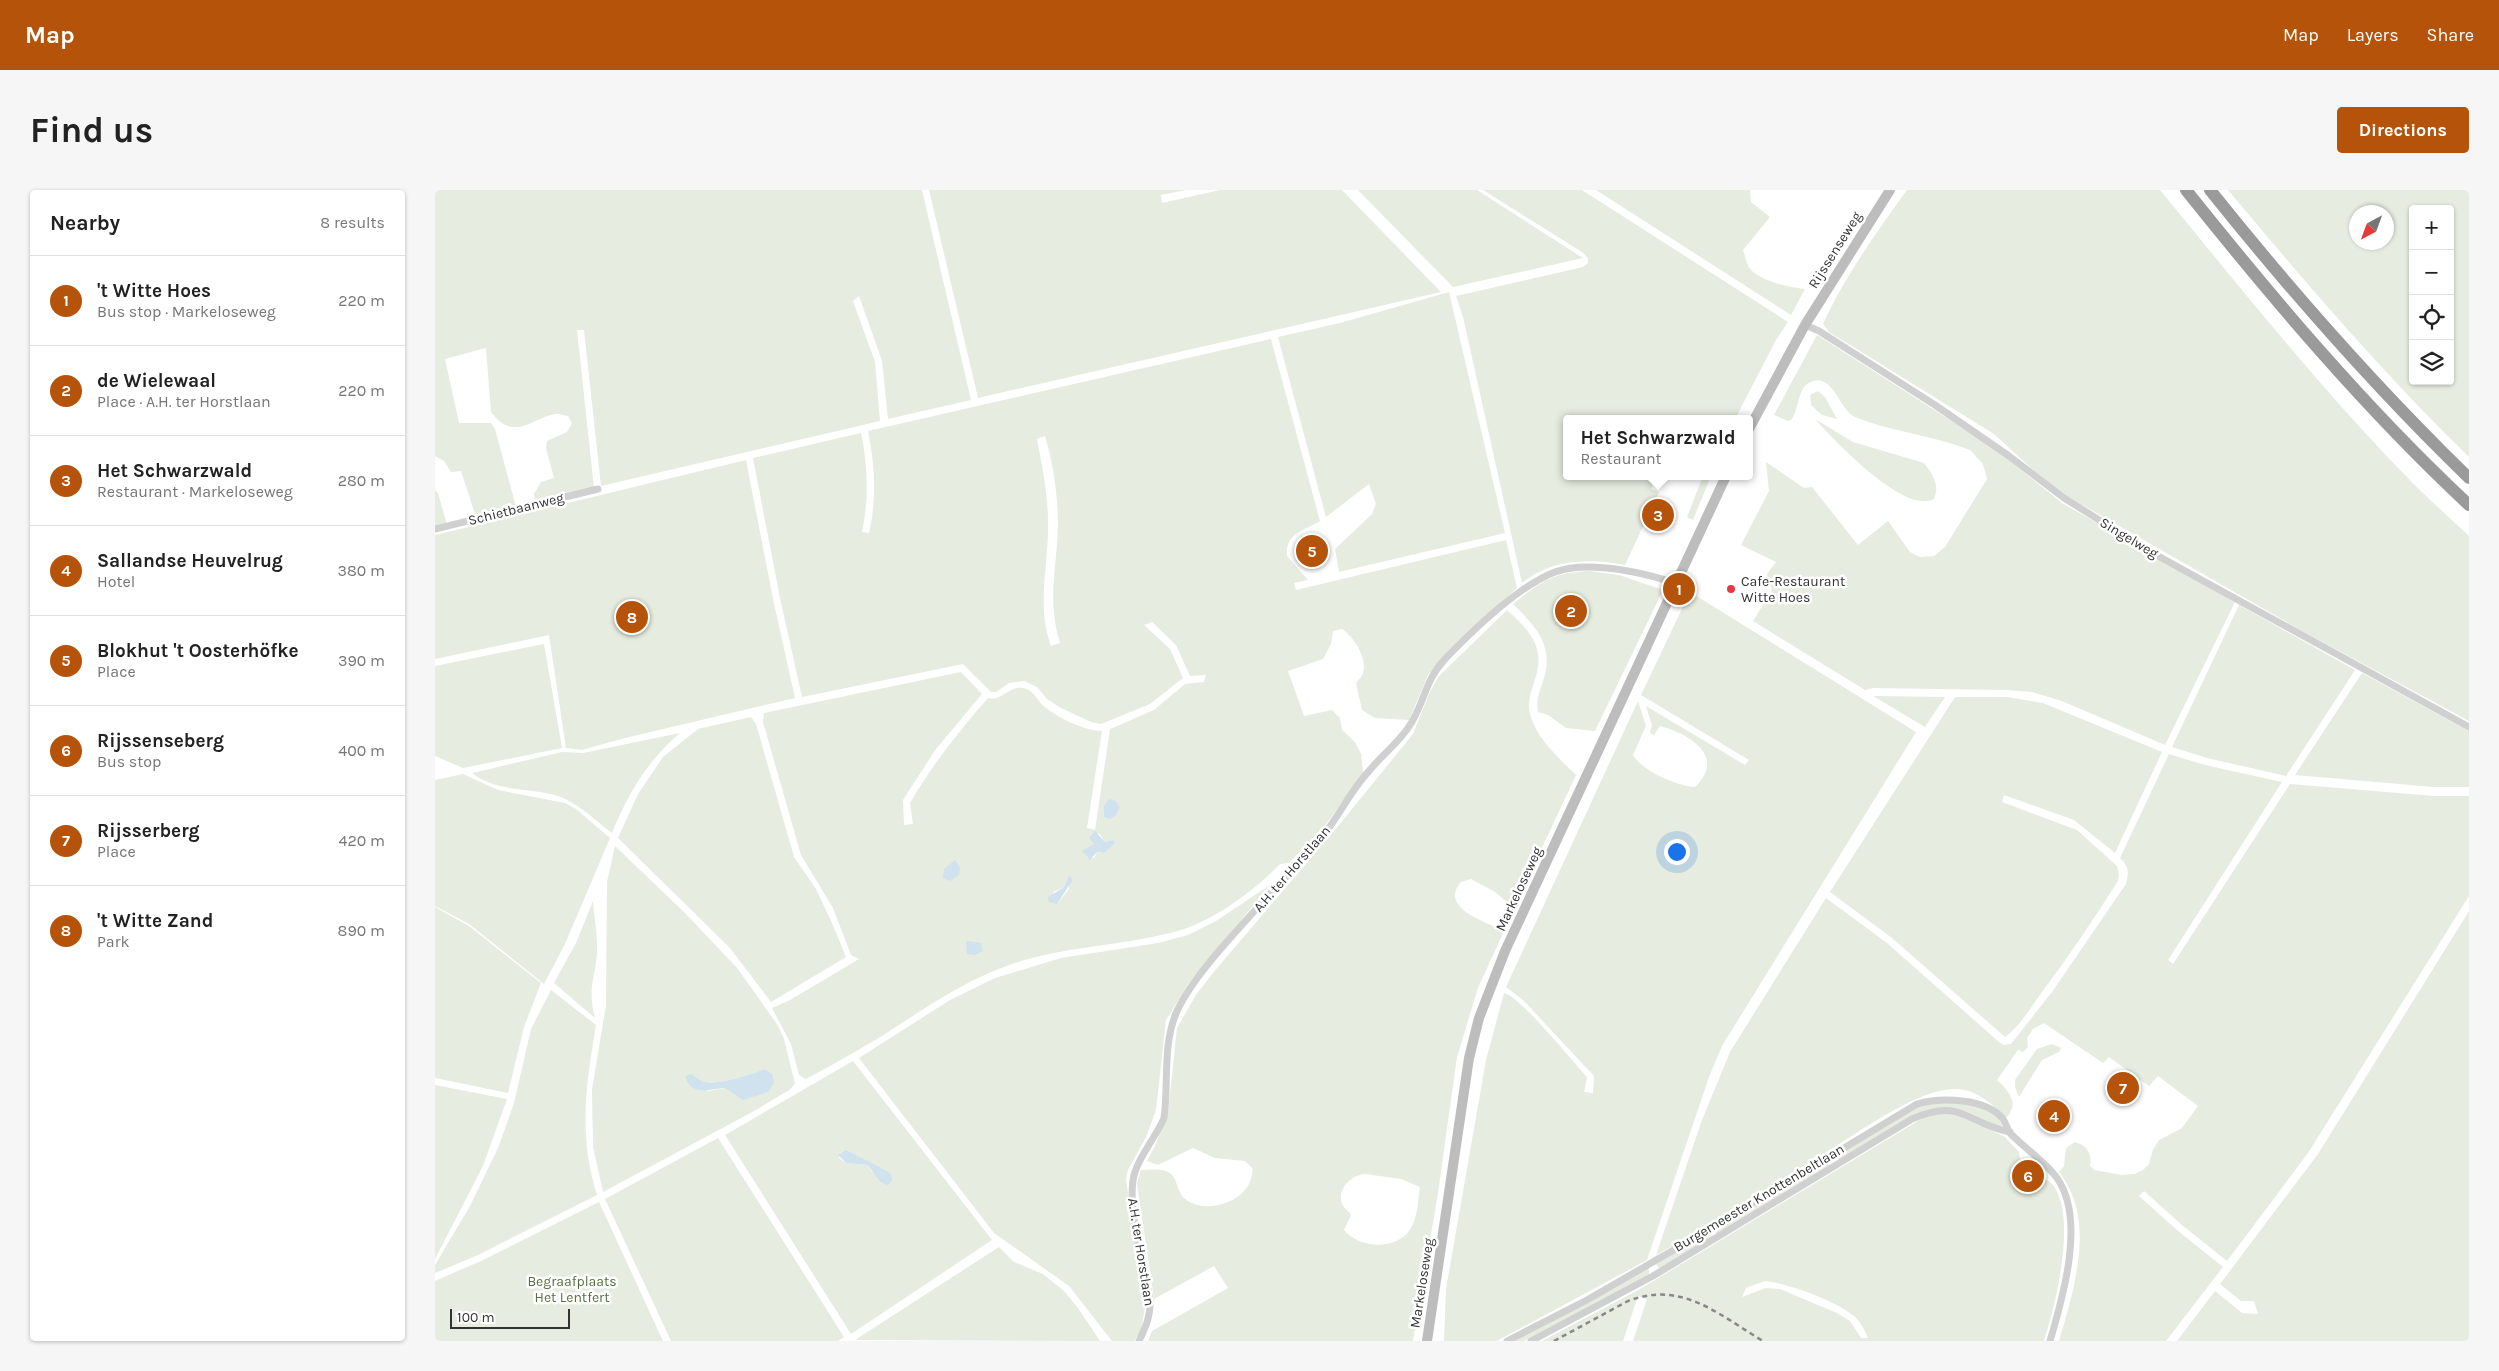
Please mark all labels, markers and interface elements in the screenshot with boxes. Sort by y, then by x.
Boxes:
text: Map [25,21,75,49]
text: Map [2283,24,2319,46]
text: Layers [2347,24,2399,46]
text: Share [2427,24,2474,46]
button: Directions [2337,107,2469,153]
text: Find us [30,110,153,151]
north arrow [2349,205,2394,250]
map controls [2409,205,2454,385]
button: + [2409,205,2454,250]
street label: Rijssenseweg [1805,208,1865,292]
text: Nearby [50,211,120,235]
text: 8 results [320,213,385,232]
button: − [2409,250,2454,295]
text: 't Witte Hoes [97,280,211,302]
text: 1 [63,291,69,310]
text: 220 m [338,291,385,310]
button: locate [2409,295,2454,340]
text: Bus stop · Markeloseweg [97,302,276,321]
button: layers [2409,340,2454,385]
text: de Wielewaal [97,370,216,392]
text: 2 [61,381,71,400]
text: 220 m [338,381,385,400]
text: Place · A.H. ter Horstlaan [97,392,271,411]
popup [1563,415,1753,480]
text: Het Schwarzwald [1580,427,1736,449]
text: Restaurant [1580,449,1662,468]
text: Het Schwarzwald [97,460,252,482]
text: 3 [61,471,71,490]
text: 280 m [338,471,385,490]
text: Restaurant · Markeloseweg [97,482,293,501]
street label: Schietbaanweg [466,489,566,529]
pin: 3 [1642,496,1674,534]
street label: Singelweg [2097,514,2161,562]
pin: 5 [1296,532,1328,570]
text: Sallandse Heuvelrug [97,550,283,572]
text: 4 [61,561,71,580]
text: 380 m [337,561,385,580]
pin: 1 [1663,570,1695,608]
text: Hotel [97,572,135,591]
place label: Cafe-Restaurant Witte Hoes [1741,573,1845,606]
marker: Cafe-Restaurant Witte Hoes [1725,583,1737,595]
pin: 2 [1555,592,1587,630]
pin: 8 [616,598,648,636]
text: Blokhut 't Oosterhöfke [97,640,299,662]
text: 5 [61,651,71,670]
text: 390 m [338,651,385,670]
text: Place [97,662,136,681]
text: Rijssenseberg [97,730,224,752]
text: 6 [61,741,71,760]
text: 400 m [338,741,385,760]
text: Bus stop [97,752,161,771]
text: Rijsserberg [97,820,200,842]
street label: A.H. ter Horstlaan [1250,822,1334,916]
text: 7 [62,831,70,850]
text: 420 m [339,831,385,850]
your location [1664,839,1690,865]
text: Place [97,842,136,861]
street label: Markeloseweg [1492,844,1546,934]
text: 't Witte Zand [97,910,213,932]
text: 8 [61,921,71,940]
text: 890 m [338,921,385,940]
text: Park [97,932,129,951]
pin: 7 [2107,1069,2139,1107]
pin: 4 [2038,1097,2070,1135]
street label: Burgemeester Knottenbeltlaan [1671,1140,1847,1256]
pin: 6 [2012,1157,2044,1195]
street label: A.H. ter Horstlaan [1124,1197,1158,1307]
street label: Markeloseweg [1406,1237,1438,1329]
park label: Begraafplaats Het Lentfert [527,1273,617,1306]
scale bar [450,1306,570,1329]
text: 100 m [457,1309,495,1326]

